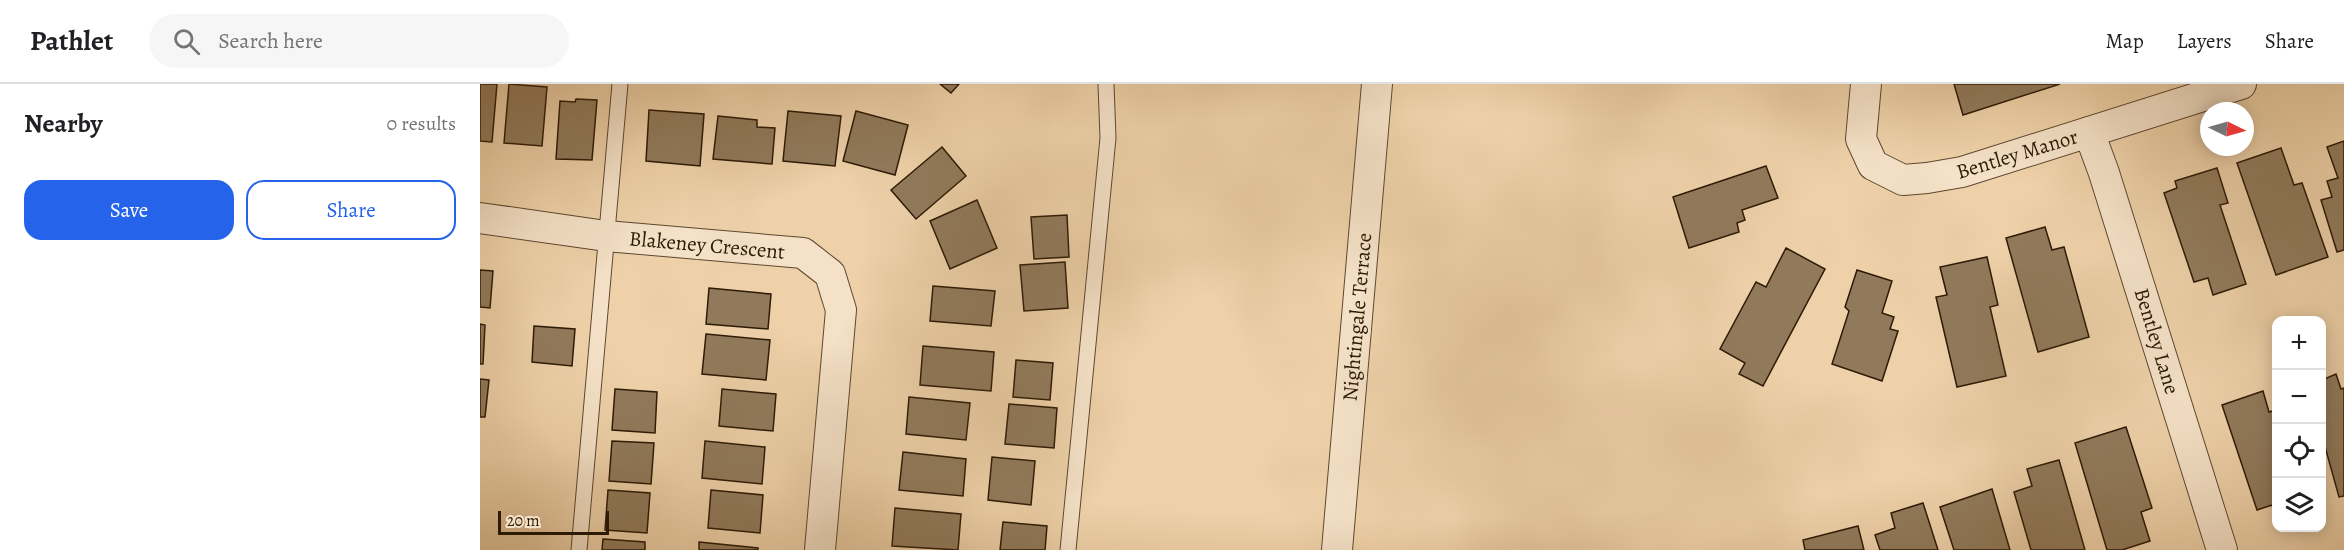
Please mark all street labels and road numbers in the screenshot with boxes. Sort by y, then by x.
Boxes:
street label: Bentley Manor [1953,122,2081,186]
street label: Blakeney Crescent [628,224,786,266]
street label: Nightingale Terrace [1336,232,1378,402]
street label: Bentley Lane [2128,285,2186,397]

